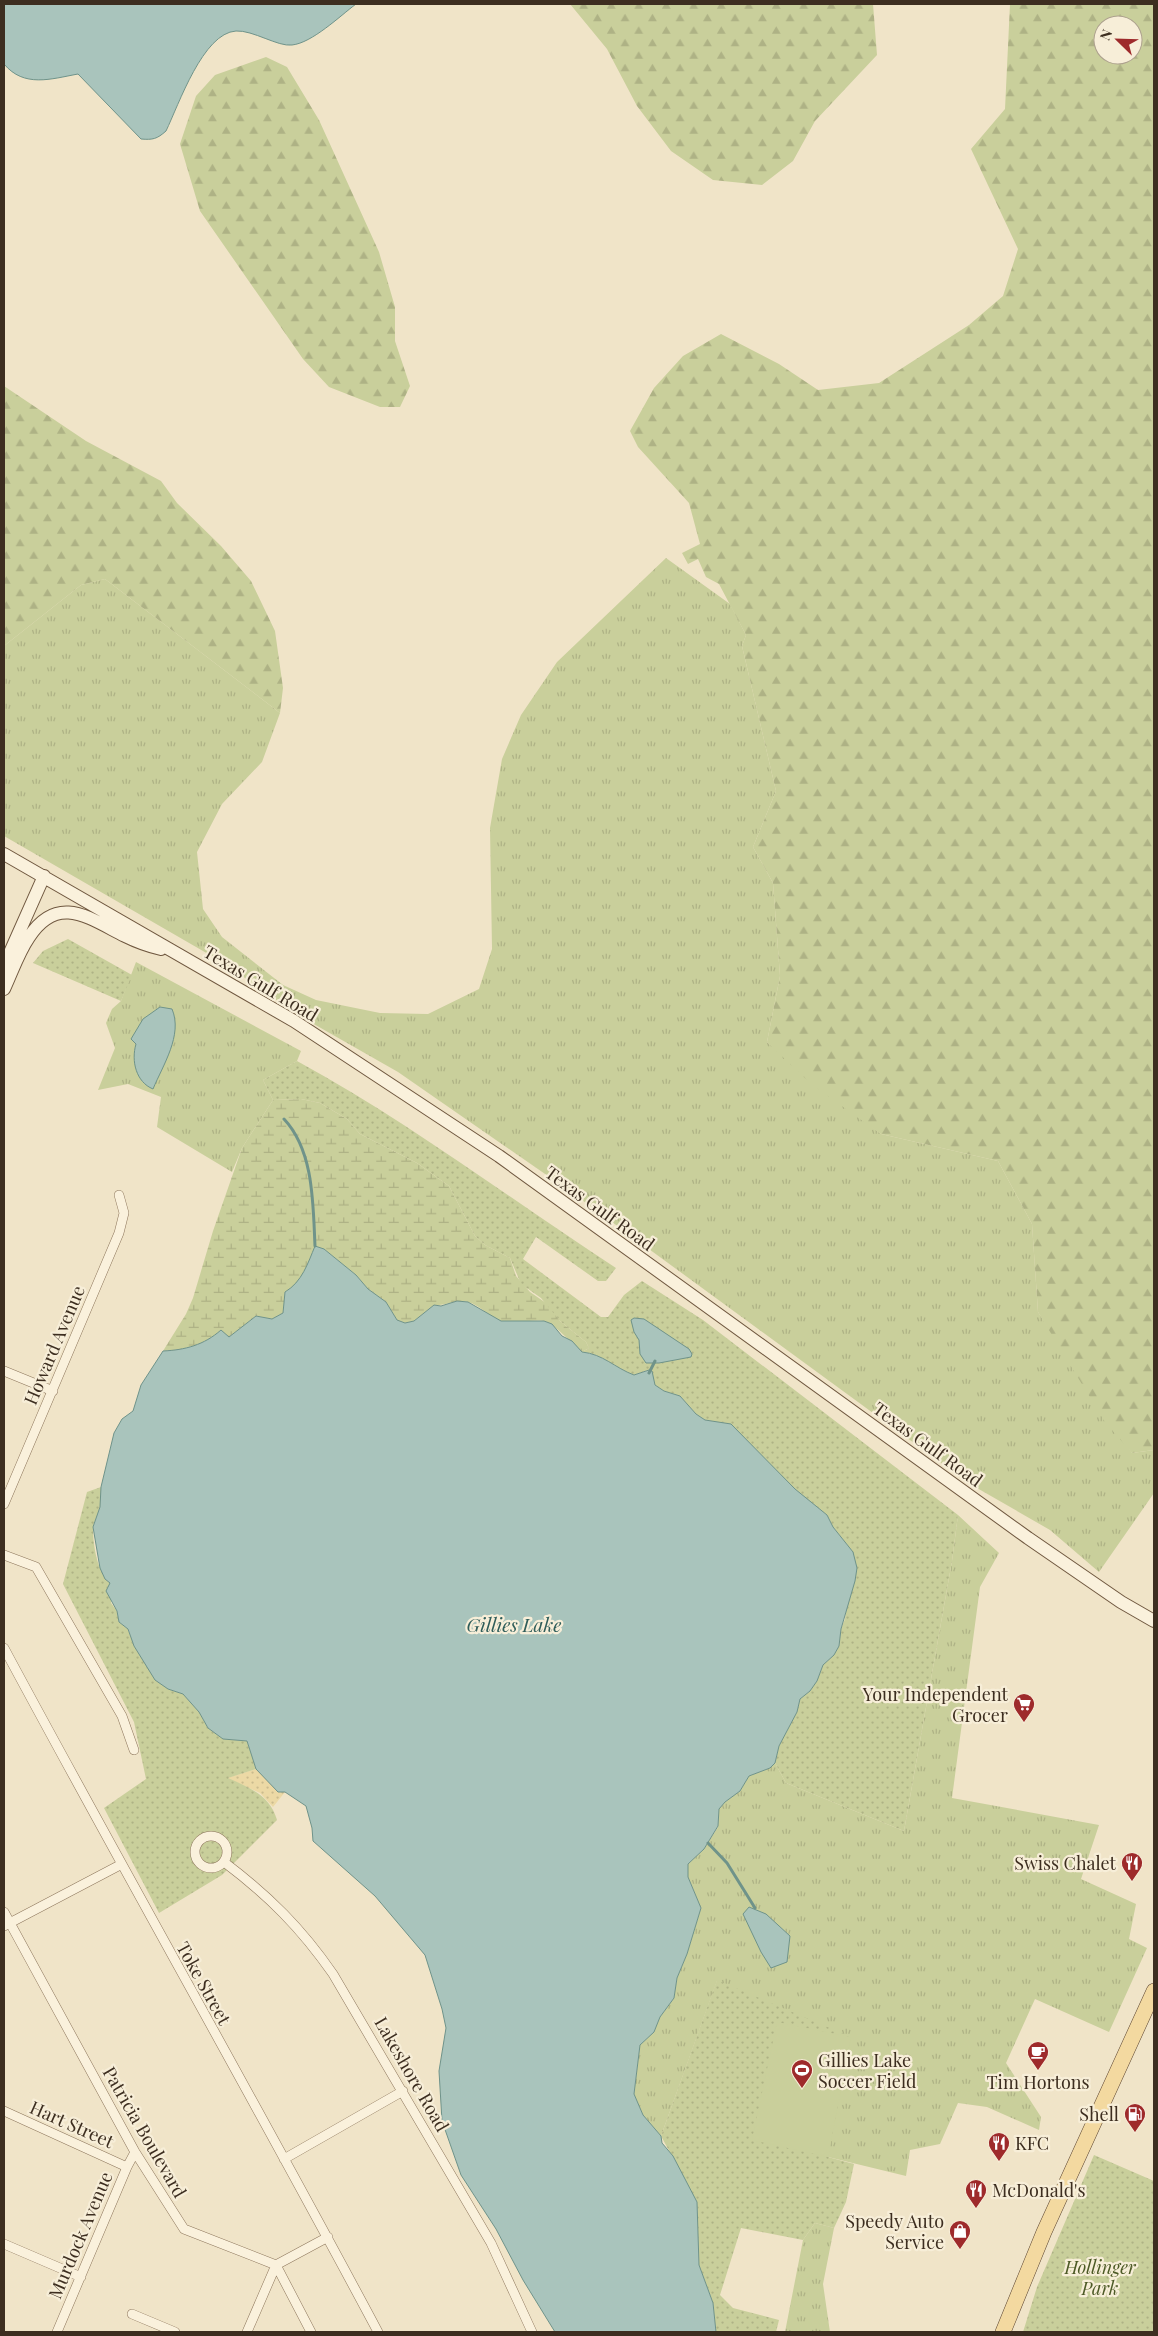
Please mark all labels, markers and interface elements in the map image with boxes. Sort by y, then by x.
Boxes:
north arrow [1093,15,1143,65]
text: N [1095,26,1116,43]
street label: Texas Gulf Road [199,939,323,1027]
street label: Texas Gulf Road [540,1160,660,1256]
street label: Howard Avenue [18,1282,90,1408]
street label: Texas Gulf Road [868,1396,988,1492]
water label: Gillies Lake [467,1611,561,1637]
place label: Your Independent Grocer [862,1682,1009,1727]
supermarket icon: Your Independent Grocer [1012,1692,1036,1723]
place label: Swiss Chalet [1014,1851,1117,1875]
restaurant icon: Swiss Chalet [1120,1851,1144,1882]
street label: Toke Street [171,1937,237,2029]
street label: Lakeshore Road [369,2012,455,2136]
cafe icon: Tim Hortons [1026,2040,1050,2071]
place label: Gillies Lake Soccer Field [818,2048,917,2093]
sports icon: Gillies Lake Soccer Field [790,2058,814,2089]
street label: Patricia Boulevard [98,2062,193,2202]
place label: Tim Hortons [986,2070,1090,2094]
street label: Hart Street [26,2095,118,2153]
place label: Shell [1079,2102,1119,2126]
fuel station icon: Shell [1123,2102,1147,2133]
restaurant icon: KFC [987,2131,1011,2162]
place label: KFC [1015,2131,1049,2155]
street label: Murdock Avenue [42,2168,118,2302]
restaurant icon: McDonald's [964,2178,988,2209]
place label: McDonald's [992,2178,1086,2202]
place label: Speedy Auto Service [845,2209,944,2254]
shop icon: Speedy Auto Service [948,2219,972,2250]
park label: Hollinger Park [1063,2255,1137,2300]

